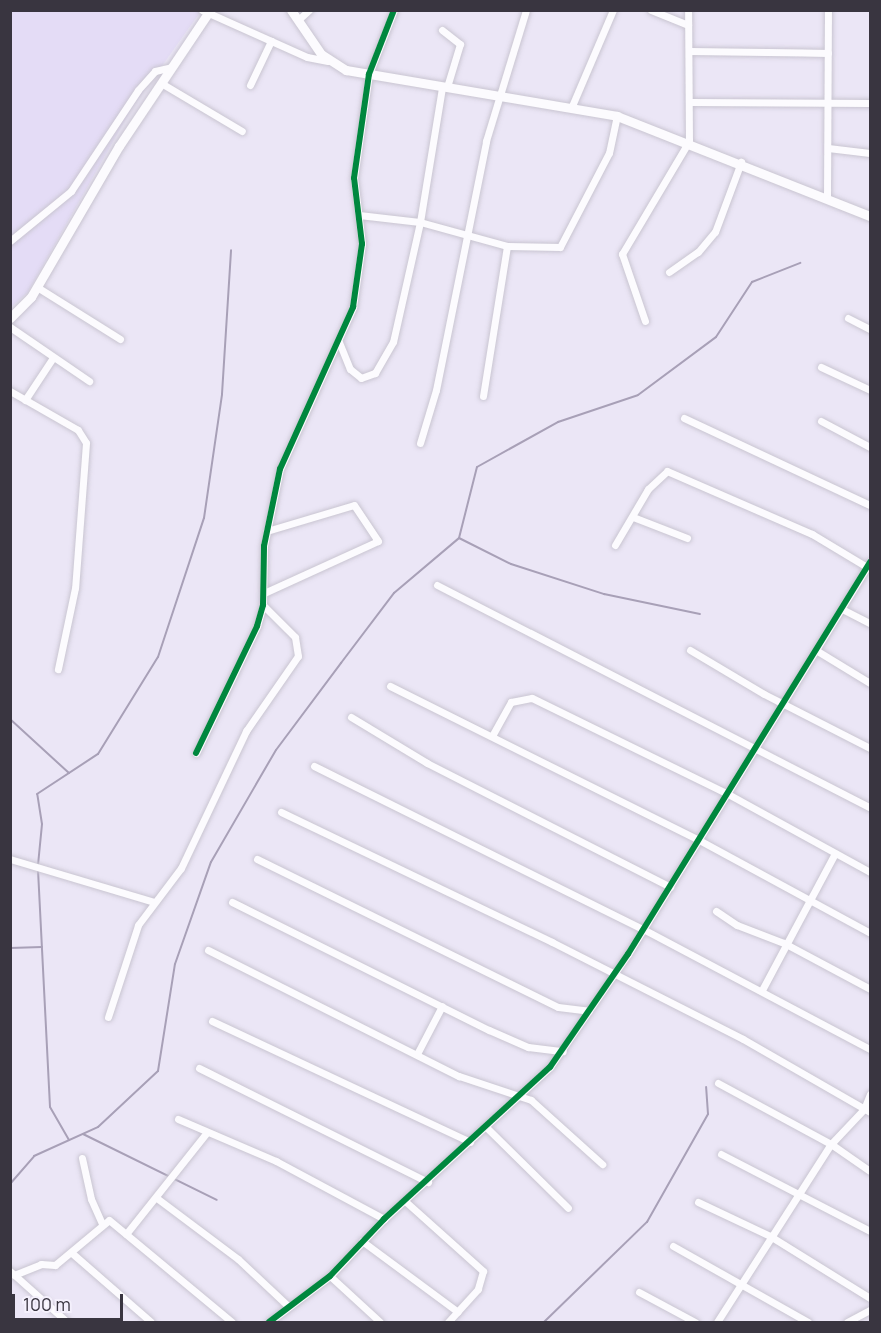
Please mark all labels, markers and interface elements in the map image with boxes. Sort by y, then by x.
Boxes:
scale bar [15,1282,126,1320]
text: 100 m [23,1292,71,1316]

